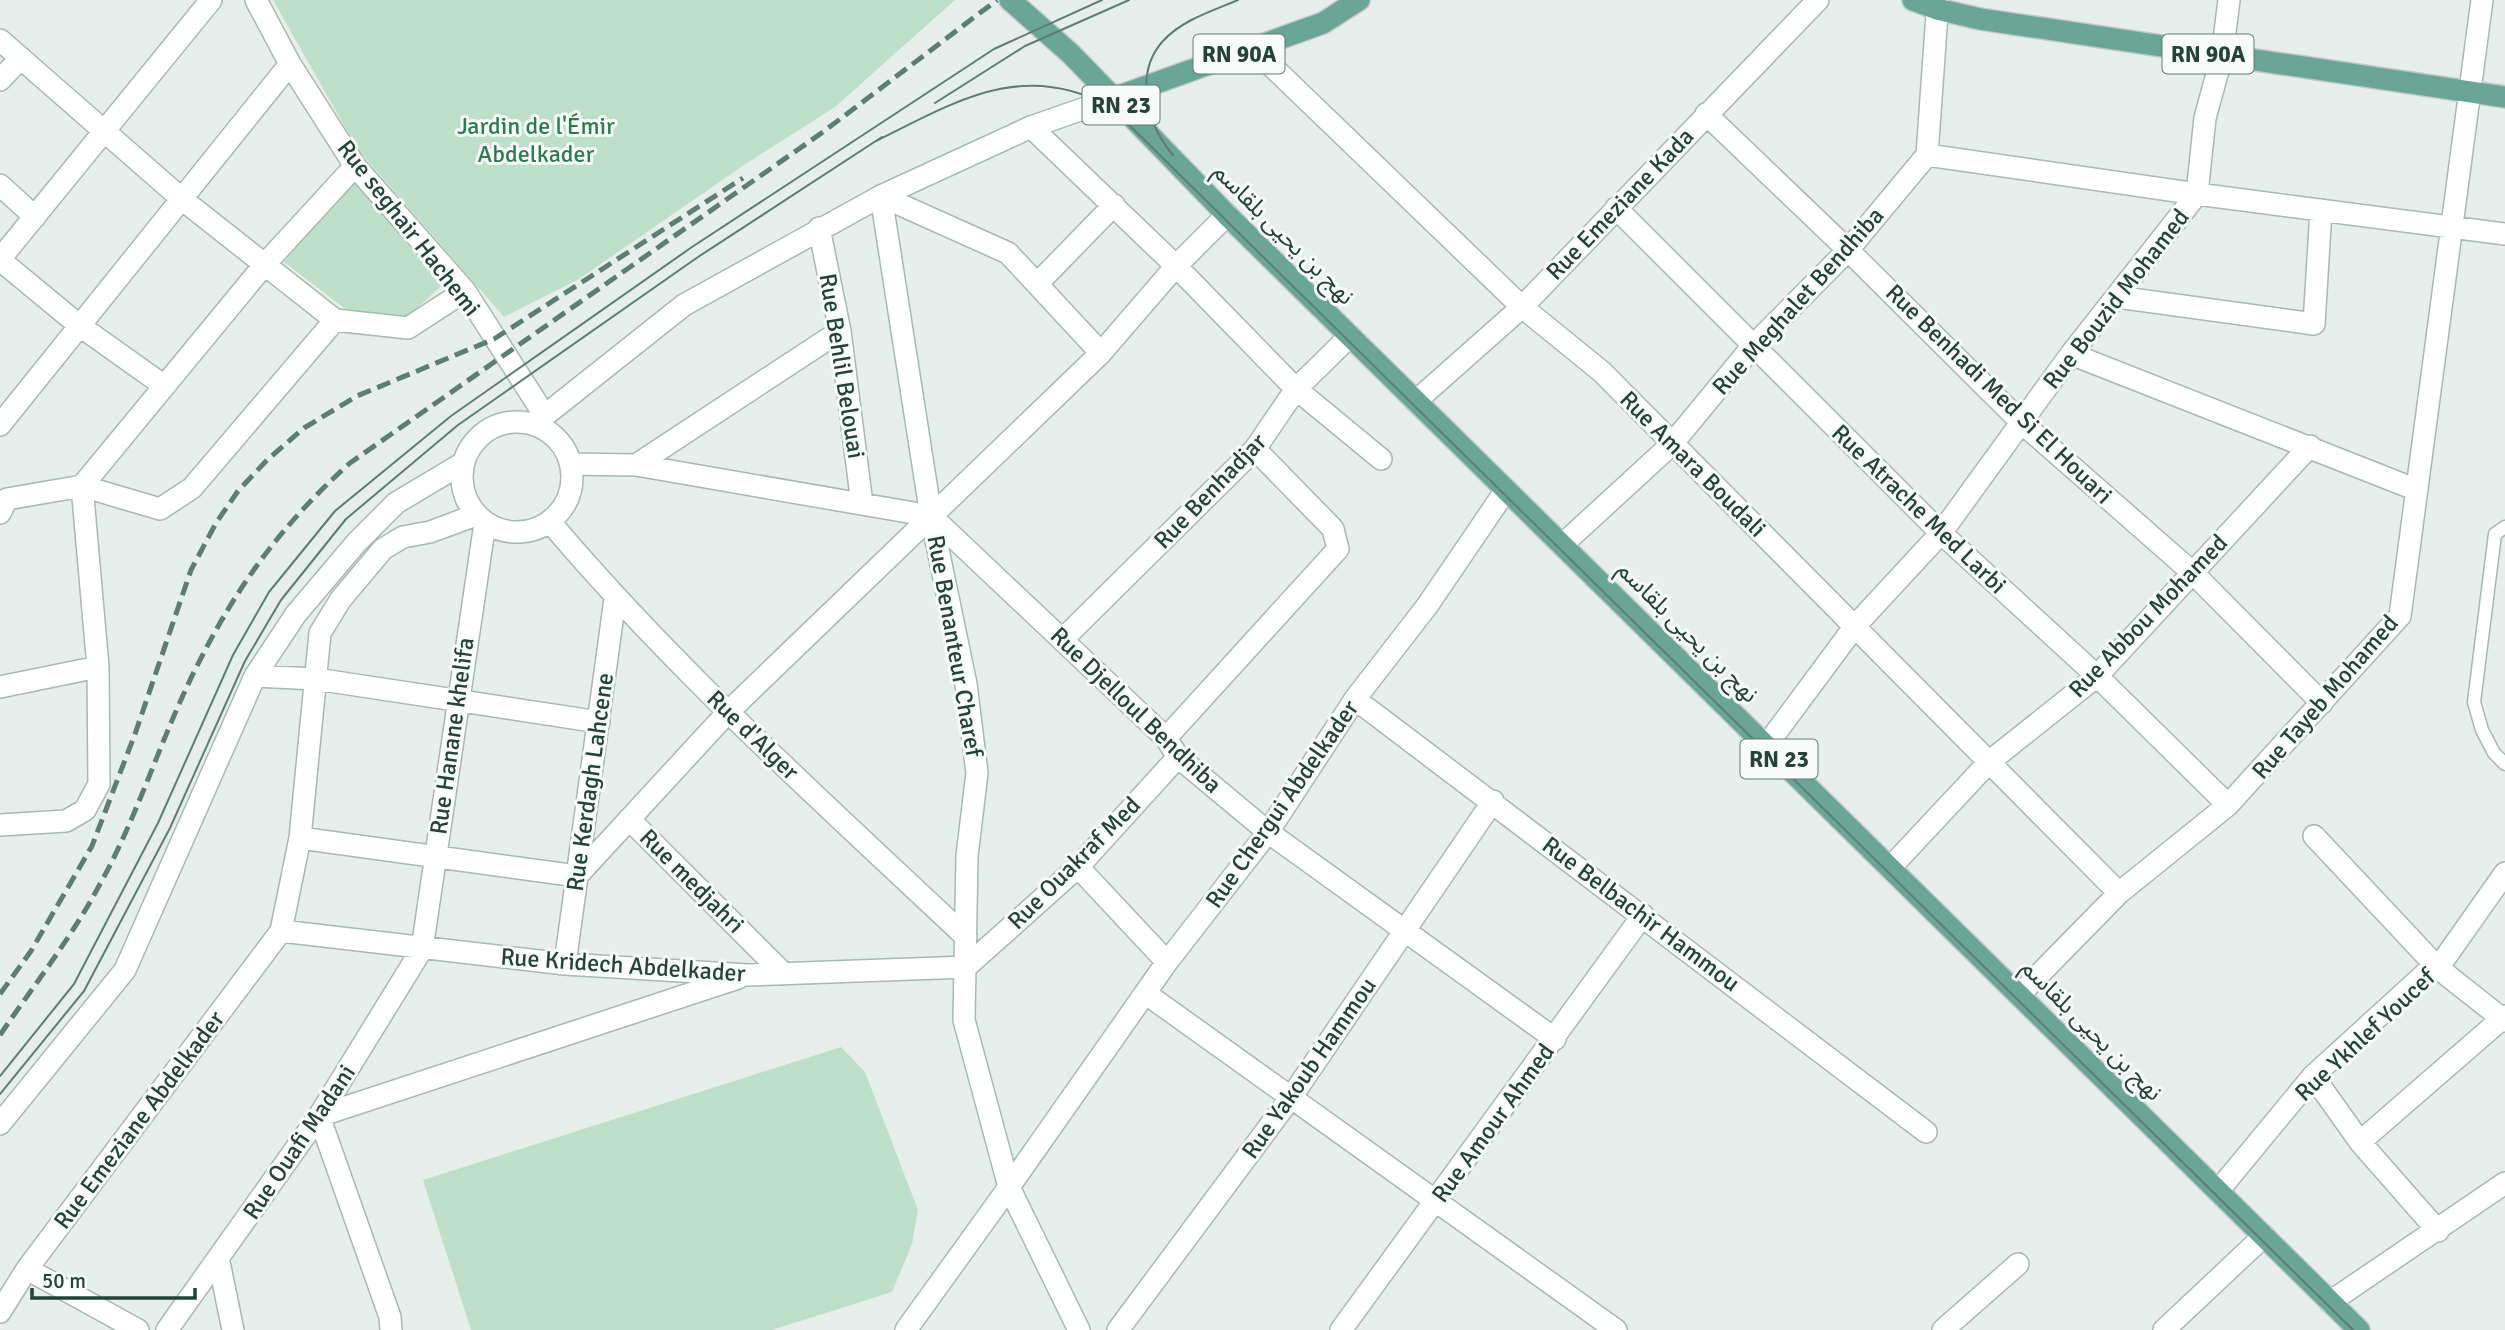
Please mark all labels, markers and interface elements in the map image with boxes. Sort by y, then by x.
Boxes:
road number: RN 90A [1194,34,1284,74]
road number: RN 90A [2162,34,2254,74]
road number: RN 23 [1082,86,1160,124]
park label: Jardin de l'Émir Abdelkader [457,111,615,169]
street label: Rue Emeziane Kada [1540,122,1700,286]
street label: Rue seghair Hachemi [331,134,487,322]
street label: نهج بن يحيى بلقاسم [1206,157,1361,312]
street label: Rue Meghalet Bendhiba [1706,201,1890,401]
street label: Rue Bouzid Mohamed [2036,203,2196,395]
street label: Rue Behlil Belouai [813,271,871,461]
street label: Rue Benhadi Med Si El Houari [1879,278,2119,510]
street label: Rue Amara Boudali [1614,385,1772,543]
street label: Rue Atrache Med Larbi [1825,418,2013,600]
street label: Rue Benhadjar [1147,427,1273,555]
street label: Rue Abbou Mohamed [2062,528,2234,704]
street label: Rue Benanteur Charef [921,533,989,760]
street label: نهج بن يحيى بلقاسم [1610,555,1765,710]
street label: Rue Tayeb Mohamed [2245,609,2405,785]
street label: Rue Djelloul Bendhiba [1044,620,1228,800]
street label: Rue Hanane khelifa [423,635,481,837]
street label: Rue Kerdagh Lahcene [560,671,620,893]
street label: Rue d'Alger [701,684,806,786]
street label: Rue Chergui Abdelkader [1199,694,1365,914]
road number: RN 23 [1740,740,1817,778]
street label: Rue Ouakraf Med [1001,790,1147,936]
street label: Rue medjahri [633,822,751,940]
street label: Rue Belbachir Hammou [1536,830,1746,998]
street label: Rue Kridech Abdelkader [500,941,747,989]
street label: نهج بن يحيى بلقاسم [2014,953,2169,1108]
street label: Rue Ykhlef Youcef [2289,962,2442,1108]
street label: Rue Yakoub Hammou [1235,971,1383,1165]
street label: Rue Emeziane Abdelkader [47,1005,231,1235]
street label: Rue Amour Ahmed [1425,1038,1561,1208]
street label: Rue Ouafi Madani [236,1059,362,1225]
scale bar [32,1256,194,1300]
text: 50 m [42,1268,86,1294]

